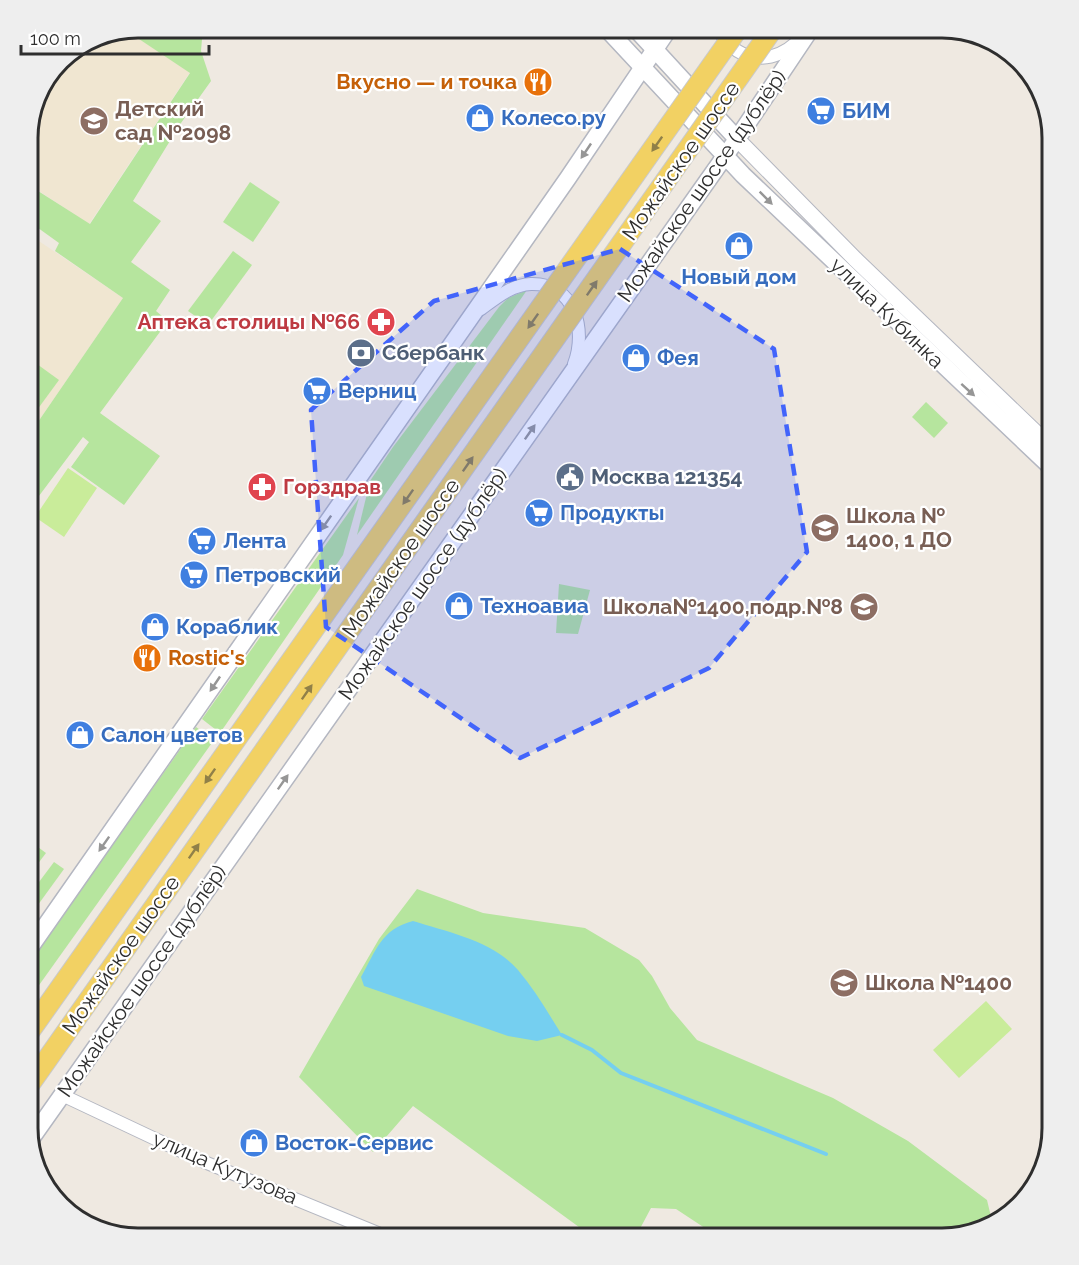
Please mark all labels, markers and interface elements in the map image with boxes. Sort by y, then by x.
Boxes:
scale bar [21,18,208,56]
text: 100 m [30,28,81,49]
street label: Можайское шоссе (дублёр) [612,65,791,307]
restaurant icon: Вкусно — и точка [522,66,554,98]
place label: Вкусно — и точка [336,69,517,94]
street label: Можайское шоссе [617,77,745,245]
supermarket icon: БИМ [805,95,837,127]
place label: Детский сад №2098 [115,96,231,145]
place label: БИМ [842,98,890,123]
shop icon: Колесо.ру [464,102,496,134]
school or university icon: Детский сад №2098 [78,105,110,137]
place label: Колесо.ру [501,105,606,130]
one-way arrow [651,135,663,151]
one-way arrow [580,143,592,159]
one-way arrow [758,190,772,204]
shop icon: Новый дом [723,230,755,262]
street label: улица Кубинка [825,252,949,373]
place label: Новый дом [681,264,797,289]
one-way arrow [586,280,598,296]
pharmacy icon: Аптека столицы №66 [365,306,397,338]
place label: Аптека столицы №66 [137,309,360,334]
one-way arrow [527,312,539,328]
bank icon: Сбербанк [345,337,377,369]
place label: Сбербанк [382,340,485,365]
shop icon: Фея [620,342,652,374]
place label: Фея [657,345,699,370]
supermarket icon: Верниц [301,375,333,407]
place label: Верниц [338,378,417,403]
one-way arrow [960,383,975,396]
one-way arrow [524,424,536,440]
one-way arrow [462,457,474,473]
public building icon: Москва 121354 [554,461,586,493]
street label: Можайское шоссе (дублёр) [333,463,512,705]
place label: Москва 121354 [591,464,742,489]
pharmacy icon: Горздрав [246,471,278,503]
place label: Горздрав [283,474,381,499]
street label: Можайское шоссе [337,474,465,642]
one-way arrow [402,488,414,504]
supermarket icon: Продукты [523,497,555,529]
place label: Продукты [560,500,665,525]
place label: Школа № 1400, 1 ДО [846,503,952,552]
school or university icon: Школа № 1400, 1 ДО [809,512,841,544]
one-way arrow [320,515,332,531]
supermarket icon: Лента [186,525,218,557]
place label: Лента [223,528,286,553]
supermarket icon: Петровский [178,559,210,591]
place label: Петровский [215,562,341,587]
shop icon: Техноавиа [443,590,475,622]
school or university icon: Школа№1400,подр.№8 [848,591,880,623]
place label: Техноавиа [480,593,589,618]
place label: Школа№1400,подр.№8 [603,594,843,619]
shop icon: Кораблик [139,611,171,643]
place label: Кораблик [176,614,278,639]
restaurant icon: Rostic's [131,642,163,674]
place label: Rostic's [168,645,245,670]
one-way arrow [209,676,221,692]
one-way arrow [301,685,313,701]
shop icon: Салон цветов [64,719,96,751]
place label: Салон цветов [101,722,243,747]
one-way arrow [205,768,216,784]
one-way arrow [277,775,289,791]
one-way arrow [99,836,110,852]
one-way arrow [188,844,200,860]
street label: Можайское шоссе (дублёр) [52,860,231,1102]
street label: Можайское шоссе [57,871,185,1039]
school or university icon: Школа №1400 [828,967,860,999]
place label: Школа №1400 [865,970,1012,995]
street label: улица Кутузова [149,1126,301,1209]
shop icon: Восток-Сервис [238,1127,270,1159]
place label: Восток-Сервис [275,1130,434,1155]

